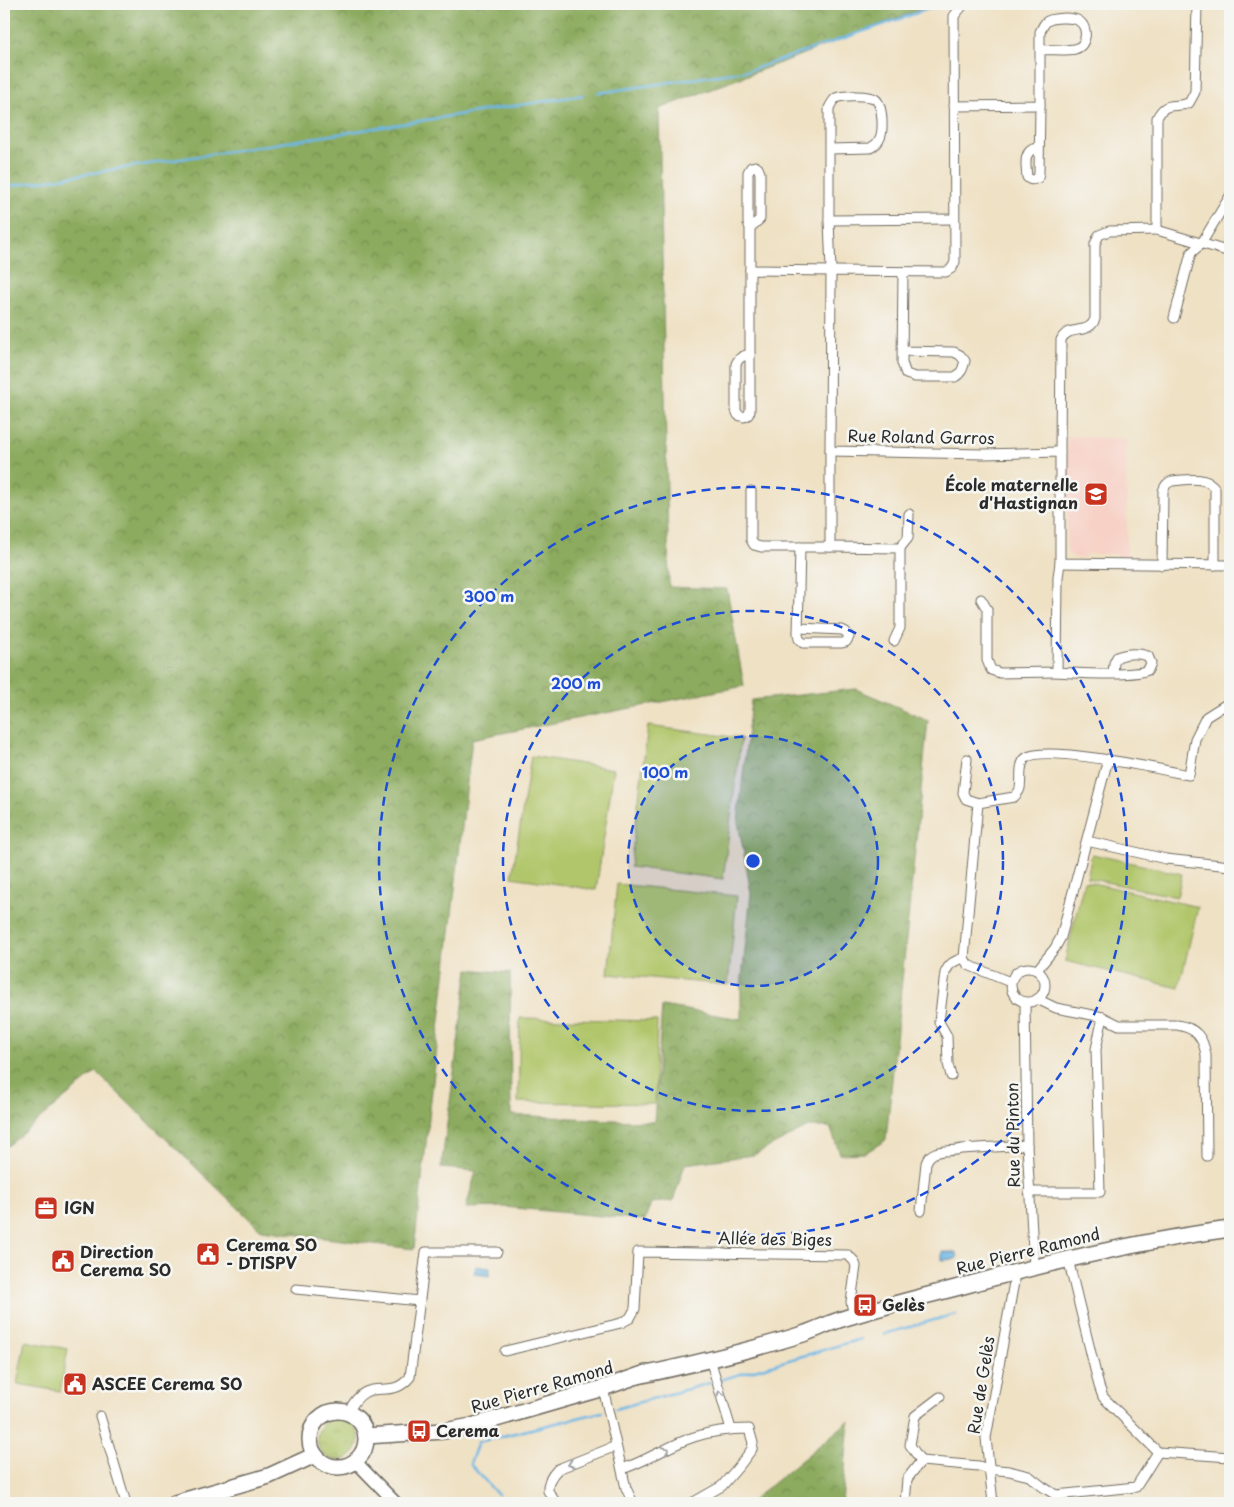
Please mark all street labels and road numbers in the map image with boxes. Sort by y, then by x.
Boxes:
street label: Rue Roland Garros [847,423,995,449]
street label: Rue du Pinton [999,1082,1025,1188]
street label: Rue Pierre Ramond [953,1221,1102,1279]
street label: Allée des Biges [718,1225,832,1251]
street label: Rue de Gelès [960,1334,1000,1435]
street label: Rue Pierre Ramond [468,1354,616,1418]

